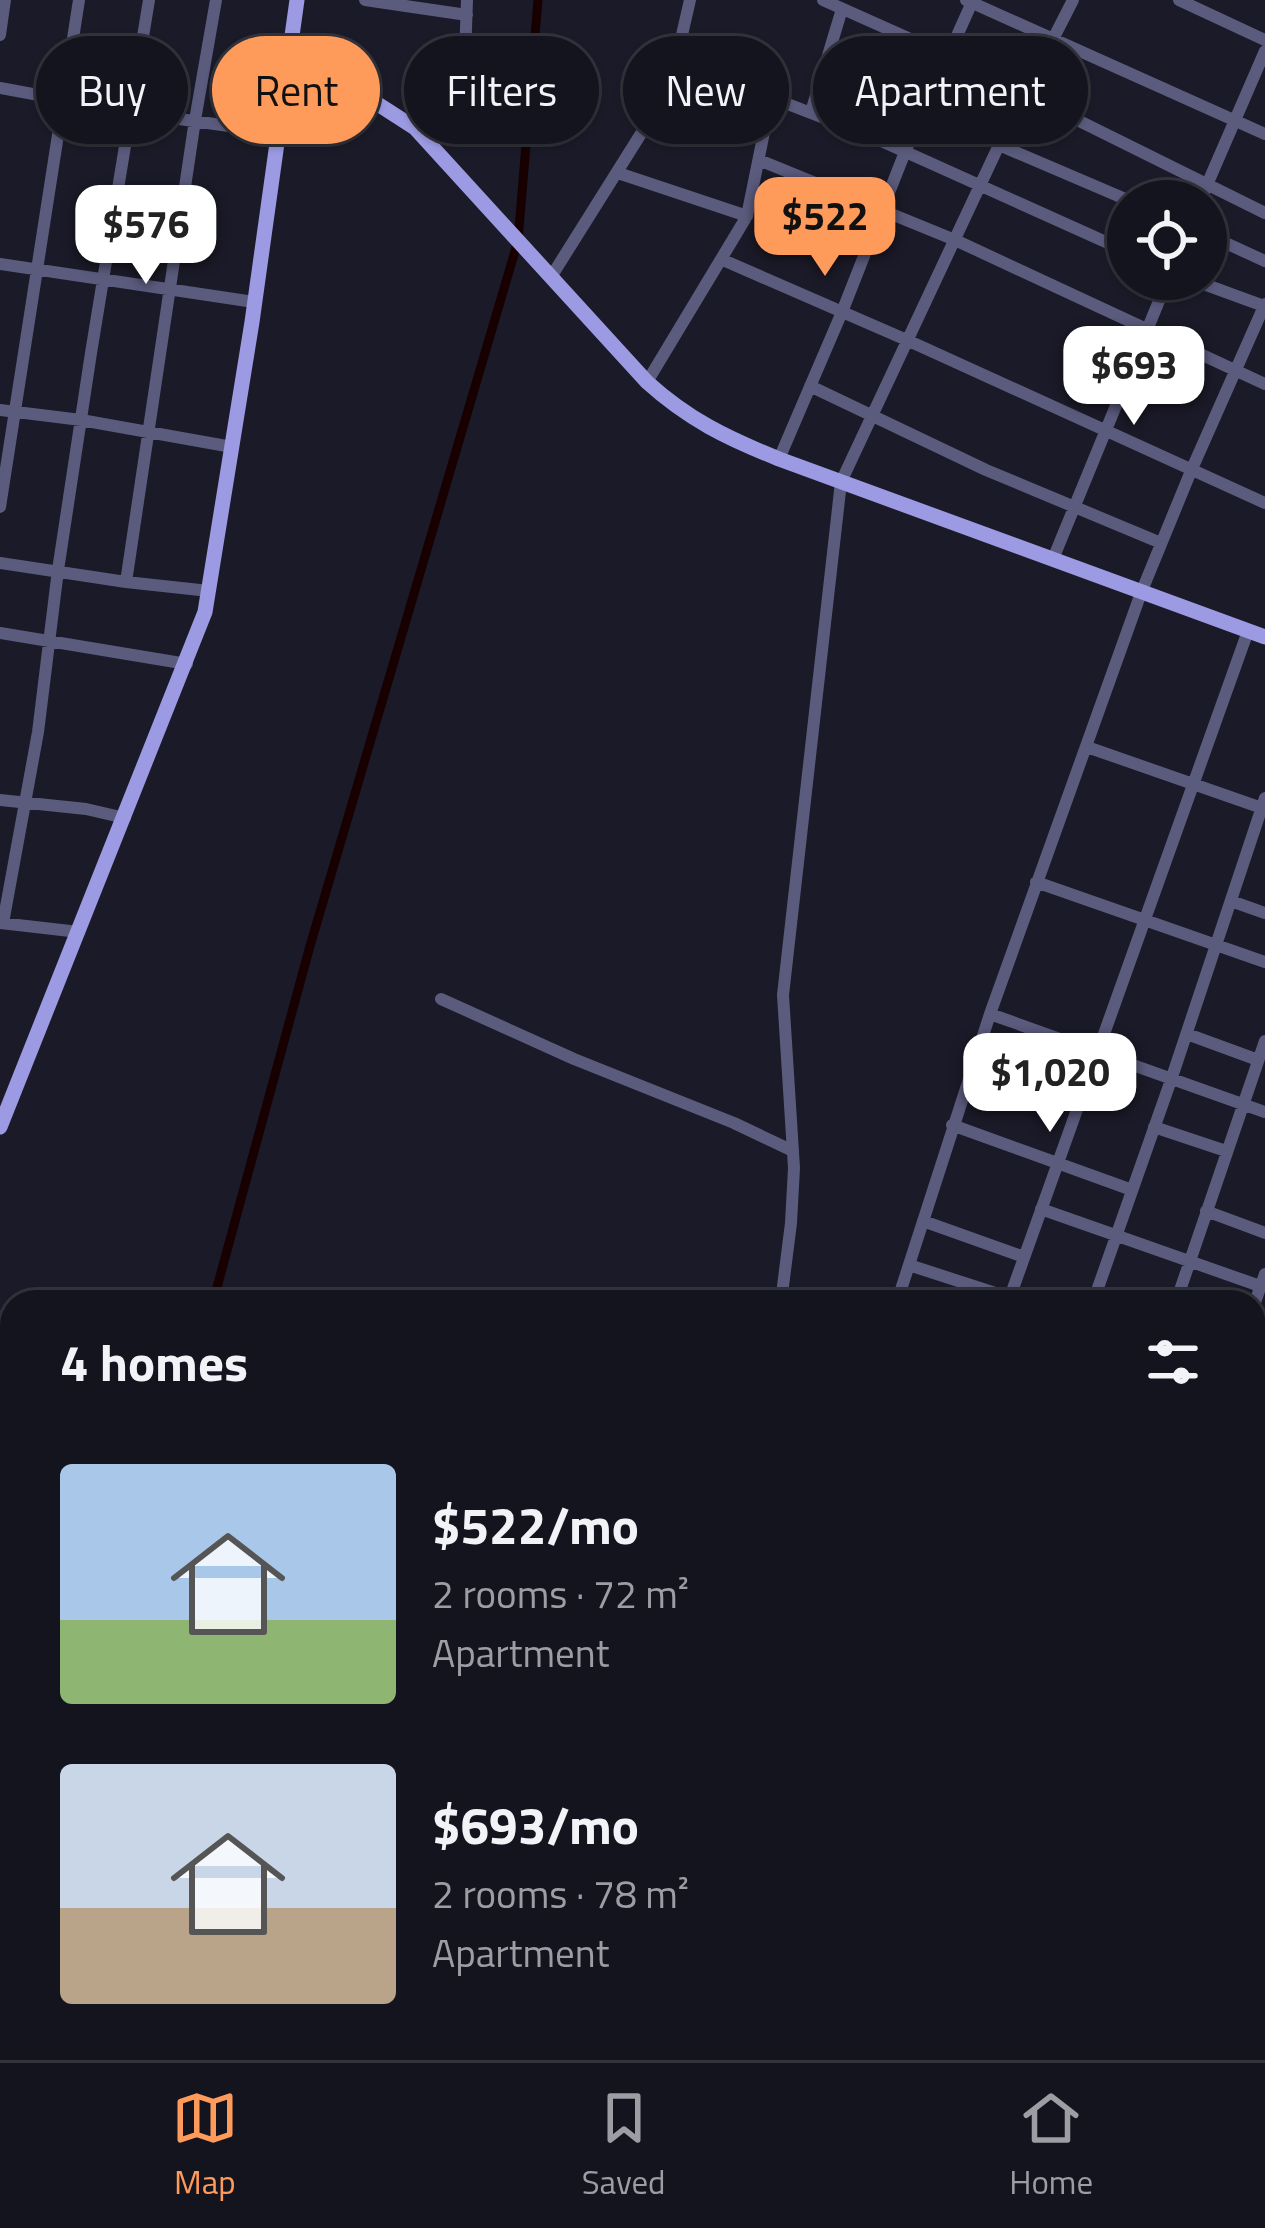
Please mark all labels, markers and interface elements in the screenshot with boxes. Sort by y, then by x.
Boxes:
chip: Buy [36,36,188,144]
chip: Rent [212,36,380,144]
chip: Filters [404,36,599,144]
chip: New [623,36,789,144]
chip: Apartment [813,36,1088,144]
pin: $522 [754,177,896,279]
map controls [1107,180,1227,300]
button: locate [1107,180,1227,300]
pin: $576 [75,185,217,287]
text: $522 [781,186,869,245]
text: $576 [102,194,190,253]
pin: $693 [1063,326,1205,428]
text: $693 [1090,335,1178,394]
pin: $1,020 [952,1033,1148,1135]
text: $1,020 [990,1042,1110,1101]
text: 4 homes [60,1323,248,1401]
icon: filters [1140,1329,1206,1395]
text: $522/mo [432,1486,639,1564]
icon: home [156,1512,300,1656]
text: 2 rooms · 72 m² [432,1564,689,1623]
text: Apartment [432,1623,609,1682]
text: $693/mo [432,1786,639,1864]
icon: home [156,1812,300,1956]
text: 2 rooms · 78 m² [432,1864,689,1923]
text: Apartment [432,1923,609,1982]
tab: Map [172,2085,238,2207]
tab: Saved [582,2085,666,2207]
tab: Home [1009,2085,1093,2207]

